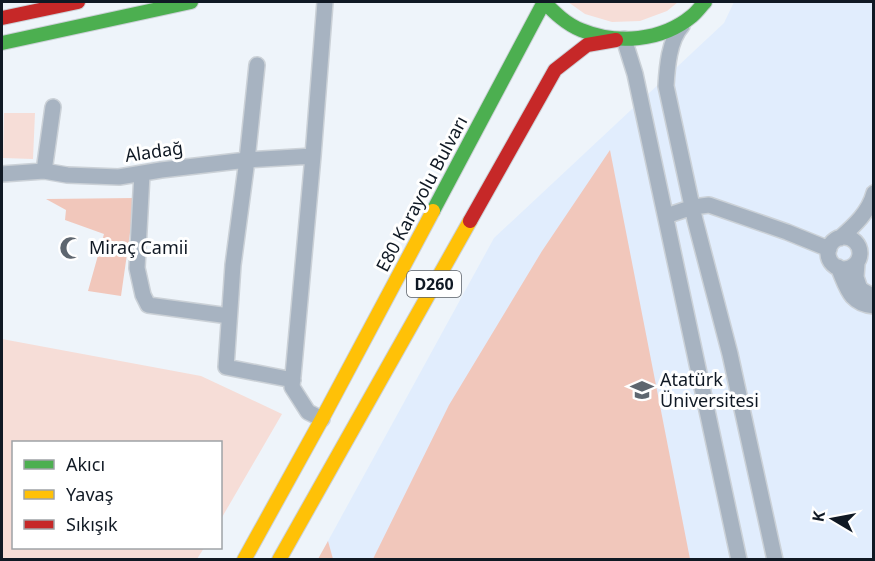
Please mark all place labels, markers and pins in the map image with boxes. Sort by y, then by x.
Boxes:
mosque icon: Miraç Camii [58,235,84,261]
place label: Miraç Camii [89,235,188,259]
place label: Atatürk Üniversitesi [660,367,759,412]
school or university icon: Atatürk Üniversitesi [629,377,655,403]

